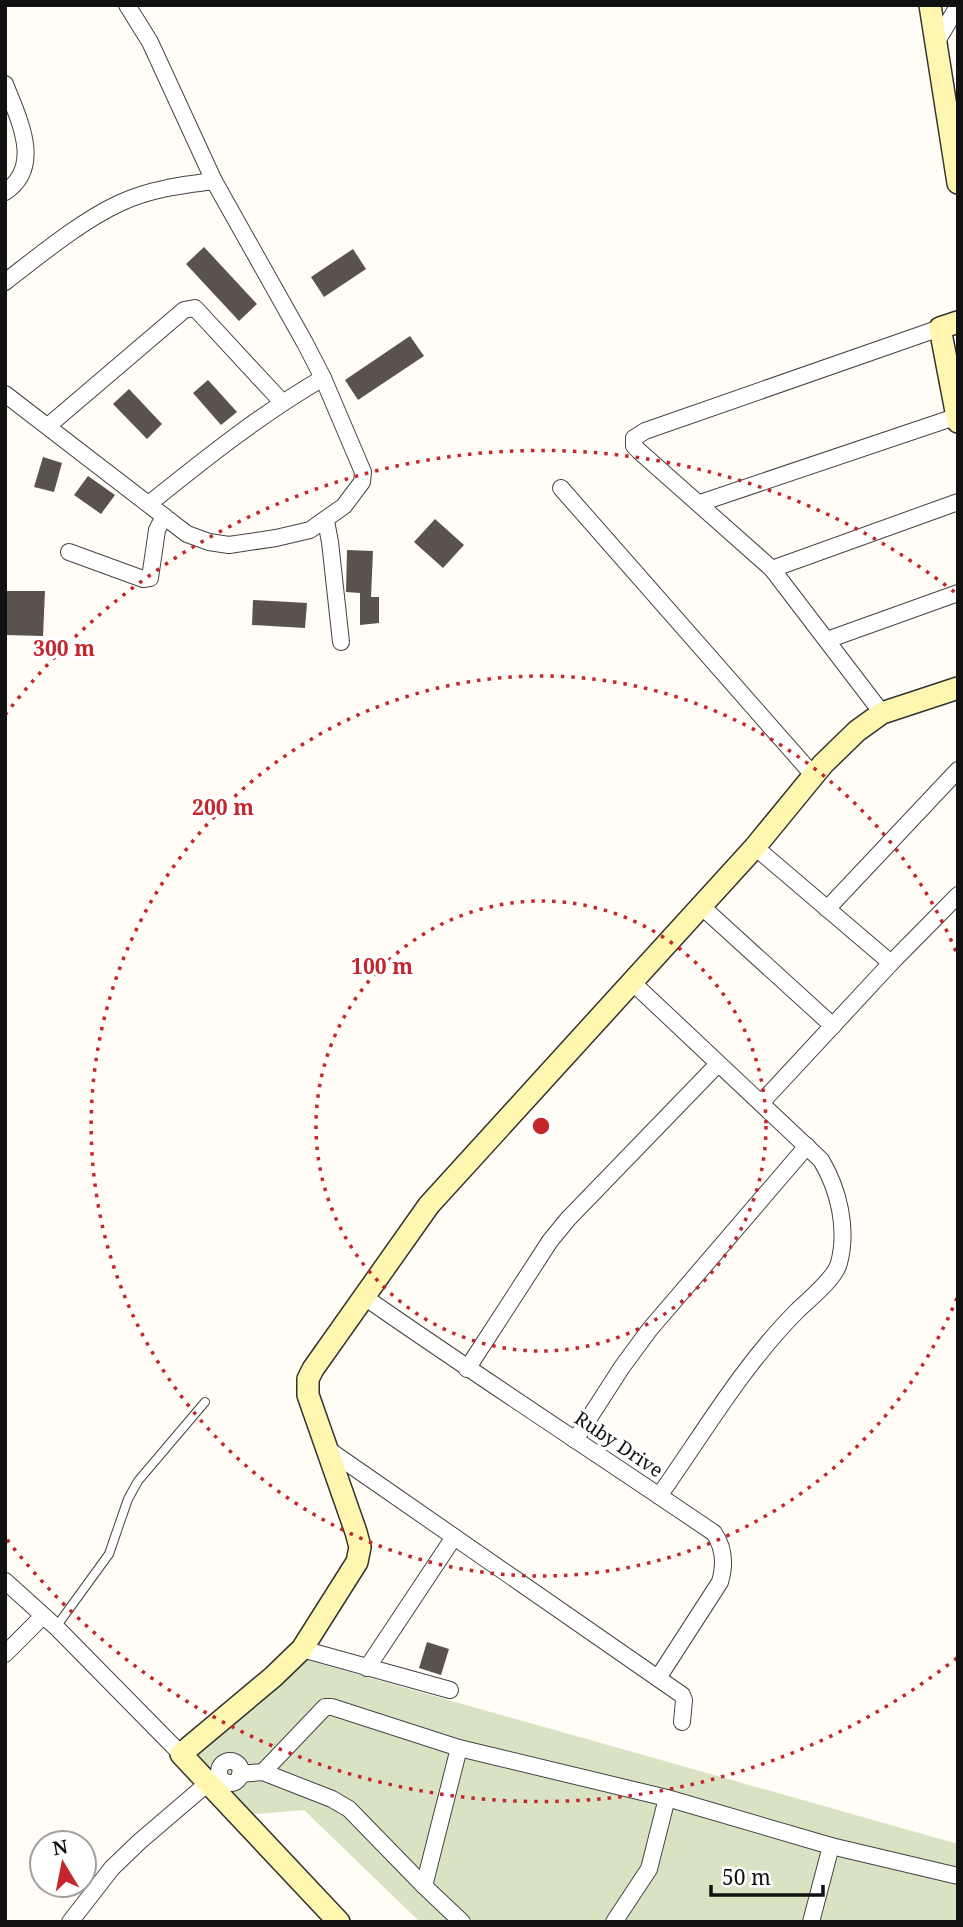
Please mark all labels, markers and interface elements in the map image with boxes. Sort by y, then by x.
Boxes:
text: 300 m [33,634,95,662]
text: 200 m [192,793,254,821]
text: 100 m [351,952,413,980]
centre of rings [529,1114,553,1138]
street label: Ruby Drive [570,1405,668,1483]
north arrow [28,1829,98,1899]
text: N [50,1833,70,1861]
scale bar [711,1854,823,1898]
text: 50 m [722,1863,771,1891]

